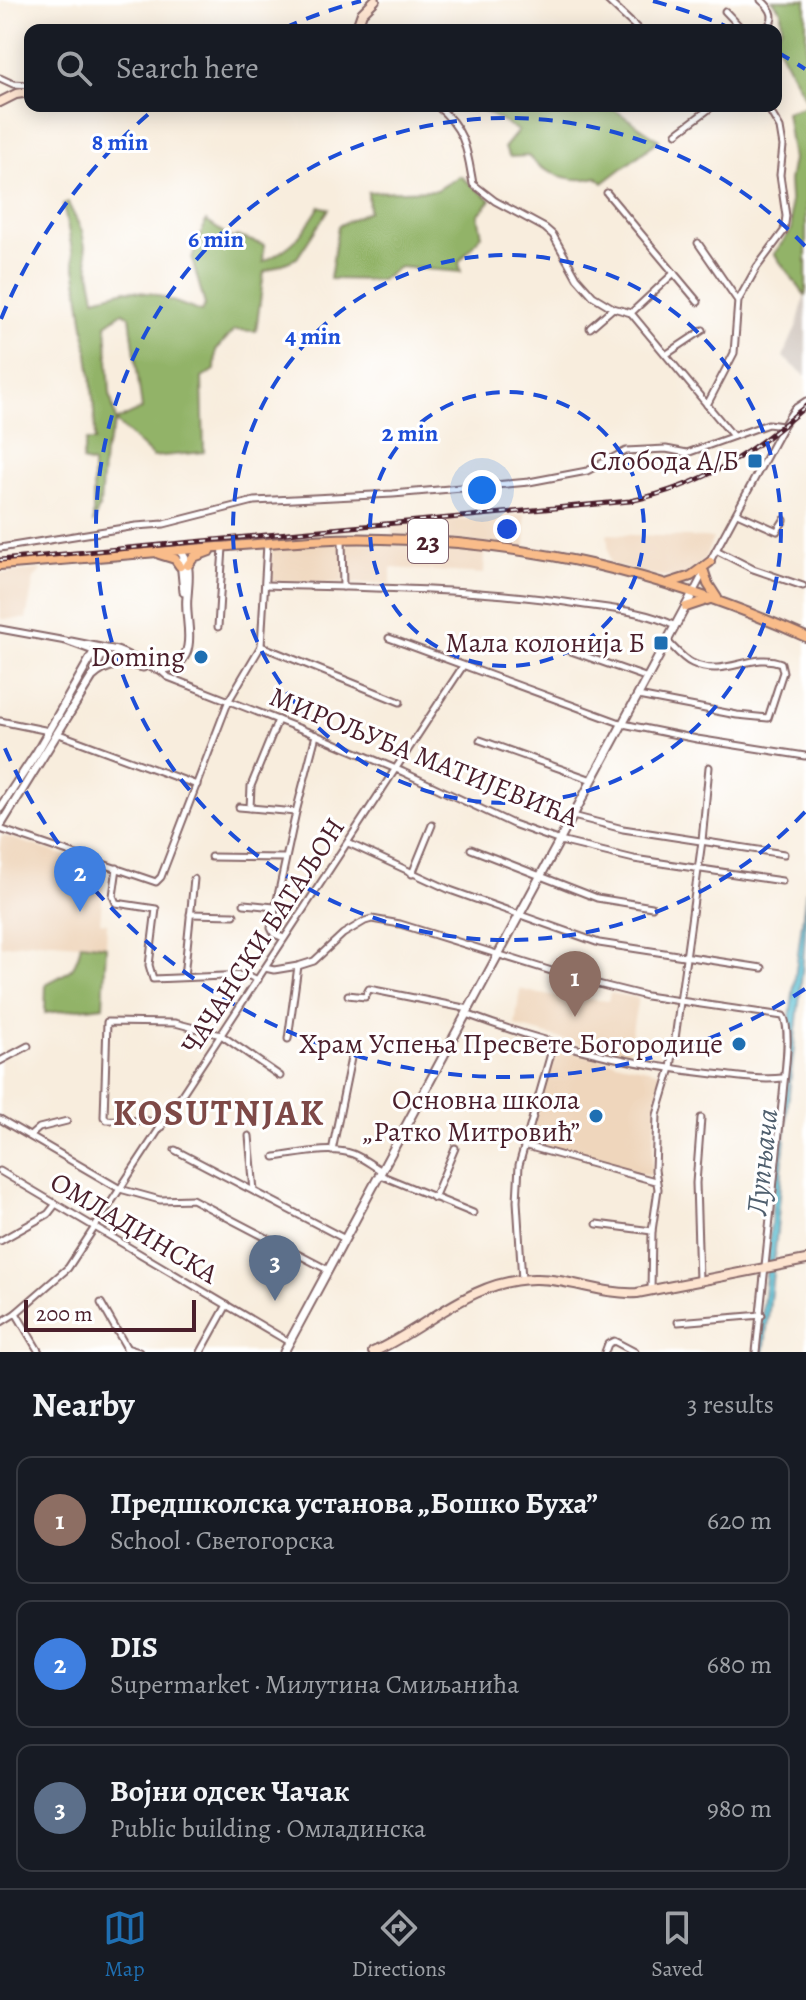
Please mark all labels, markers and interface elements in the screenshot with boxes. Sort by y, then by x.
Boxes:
search box [24,24,782,112]
icon: search [52,46,96,90]
text: Search here [116,48,259,88]
text: 8 min [92,126,149,158]
text: 6 min [188,223,245,255]
text: 4 min [285,320,342,352]
text: 2 min [382,417,439,449]
place label: Слобода А/Б [590,442,739,480]
marker: Слобода А/Б [746,452,764,470]
your location [462,470,502,510]
centre of rings [493,515,521,543]
road number: 23 [408,519,448,563]
place label: Мала колонија Б [445,624,645,662]
marker: Мала колонија Б [652,634,670,652]
place label: Doming [91,638,185,676]
marker: Doming [192,648,210,666]
street label: МИРОЉУБА МАТИЈЕВИЋА [264,678,585,837]
street label: ЧАЧАНСКИ БАТАЉОН [172,810,354,1062]
pin: 2 [54,846,106,912]
pin: 1 [549,951,601,1017]
place label: Храм Успења Пресвете Богородице [299,1025,723,1063]
marker: Храм Успења Пресвете Богородице [730,1035,748,1053]
place label: Основна школа „Ратко Митровић” [362,1081,580,1151]
district label: KOSUTNJAK [113,1088,325,1137]
water label: Лупњача [736,1106,788,1219]
marker: Основна школа „Ратко Митровић” [587,1107,605,1125]
street label: ОМЛАДИНСКА [43,1163,225,1293]
pin: 3 [249,1235,301,1301]
scale bar [24,1296,196,1332]
text: 200 m [36,1299,93,1329]
text: Nearby [32,1381,135,1428]
text: 3 results [687,1387,774,1422]
text: Предшколска установа „Бошко Буха” [110,1483,598,1523]
text: 1 [55,1503,65,1538]
text: 620 m [707,1503,772,1538]
text: School · Светогорска [110,1523,334,1558]
text: DIS [110,1627,158,1667]
text: 2 [54,1647,66,1682]
text: 680 m [707,1647,772,1682]
text: Supermarket · Милутина Смиљанића [110,1667,519,1702]
text: Војни одсек Чачак [110,1771,350,1811]
text: 3 [54,1791,66,1826]
text: 980 m [707,1791,772,1826]
text: Public building · Омладинска [110,1811,426,1846]
tab: Map [103,1906,147,1984]
tab: Directions [352,1906,446,1984]
tab: Saved [651,1906,703,1984]

